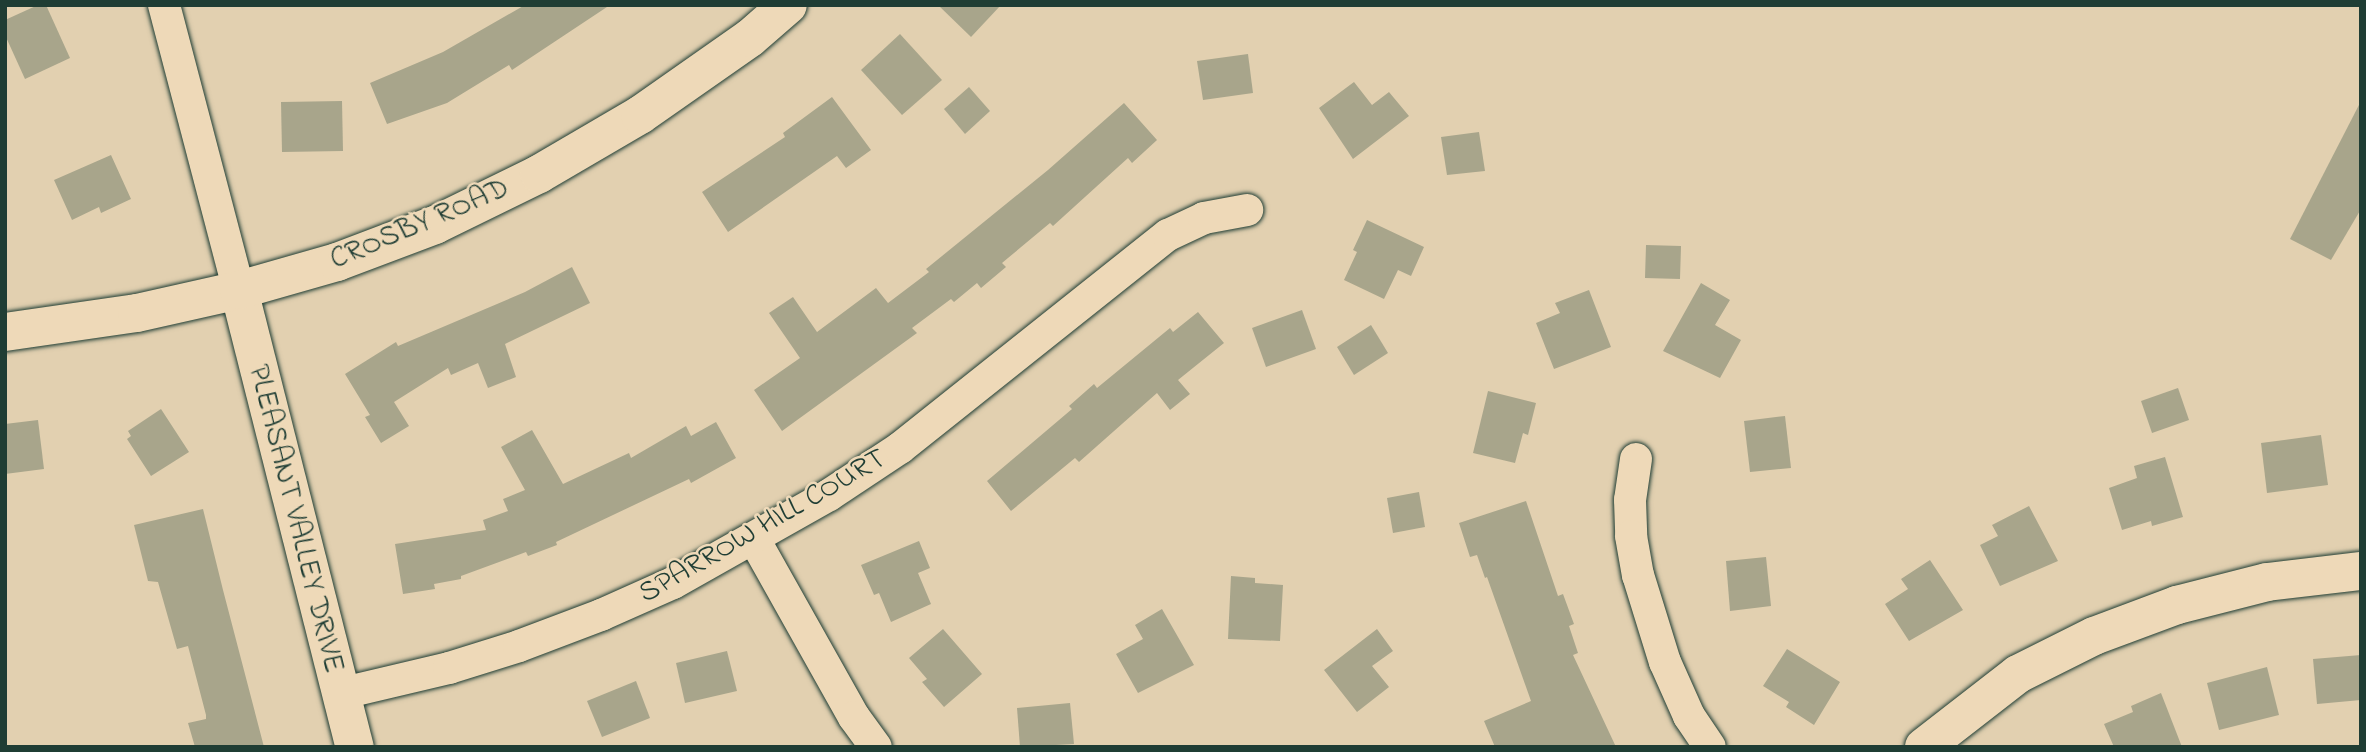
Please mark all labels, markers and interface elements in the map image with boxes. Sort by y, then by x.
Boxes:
street label: CROSBY ROAD [325,171,515,279]
street label: PLEASANT VALLEY DRIVE [239,361,351,677]
street label: SPARROW HILL COURT [633,442,893,612]

